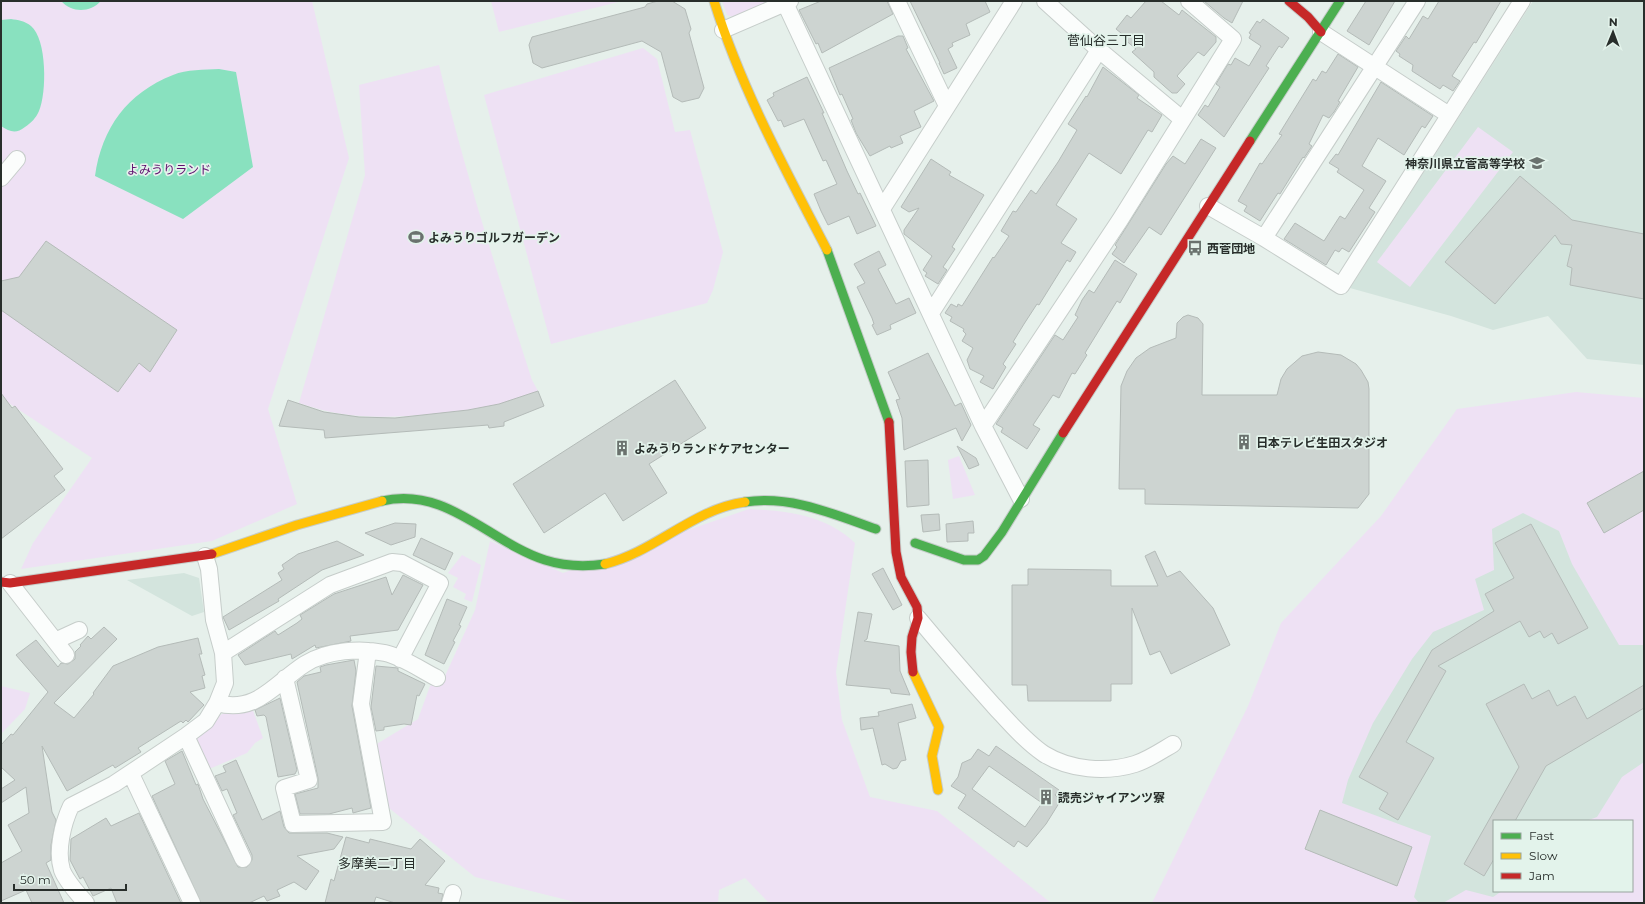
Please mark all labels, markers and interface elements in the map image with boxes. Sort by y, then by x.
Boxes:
north arrow [1593,12,1633,52]
text: N [1609,15,1618,29]
district label: 菅仙谷三丁目 [1067,32,1145,48]
school or university icon: 神奈川県立菅高等学校 [1528,154,1546,172]
place label: 神奈川県立菅高等学校 [1405,156,1525,171]
park label: よみうりランド [127,162,211,177]
sports icon: よみうりゴルフガーデン [407,228,425,246]
place label: よみうりゴルフガーデン [428,230,560,245]
bus stop icon: 西菅団地 [1186,239,1204,257]
place label: 西菅団地 [1207,241,1255,256]
building icon: 日本テレビ生田スタジオ [1235,433,1253,451]
place label: 日本テレビ生田スタジオ [1256,435,1388,450]
building icon: よみうりランドケアセンター [613,439,631,457]
place label: よみうりランドケアセンター [634,441,790,456]
building icon: 読売ジャイアンツ寮 [1037,788,1055,806]
place label: 読売ジャイアンツ寮 [1058,790,1165,805]
legend [1493,820,1633,892]
text: Fast [1529,828,1554,843]
text: Slow [1529,848,1558,863]
district label: 多摩美二丁目 [338,855,416,871]
scale bar [14,866,126,892]
text: Jam [1528,868,1555,883]
text: 50 m [20,872,51,887]

